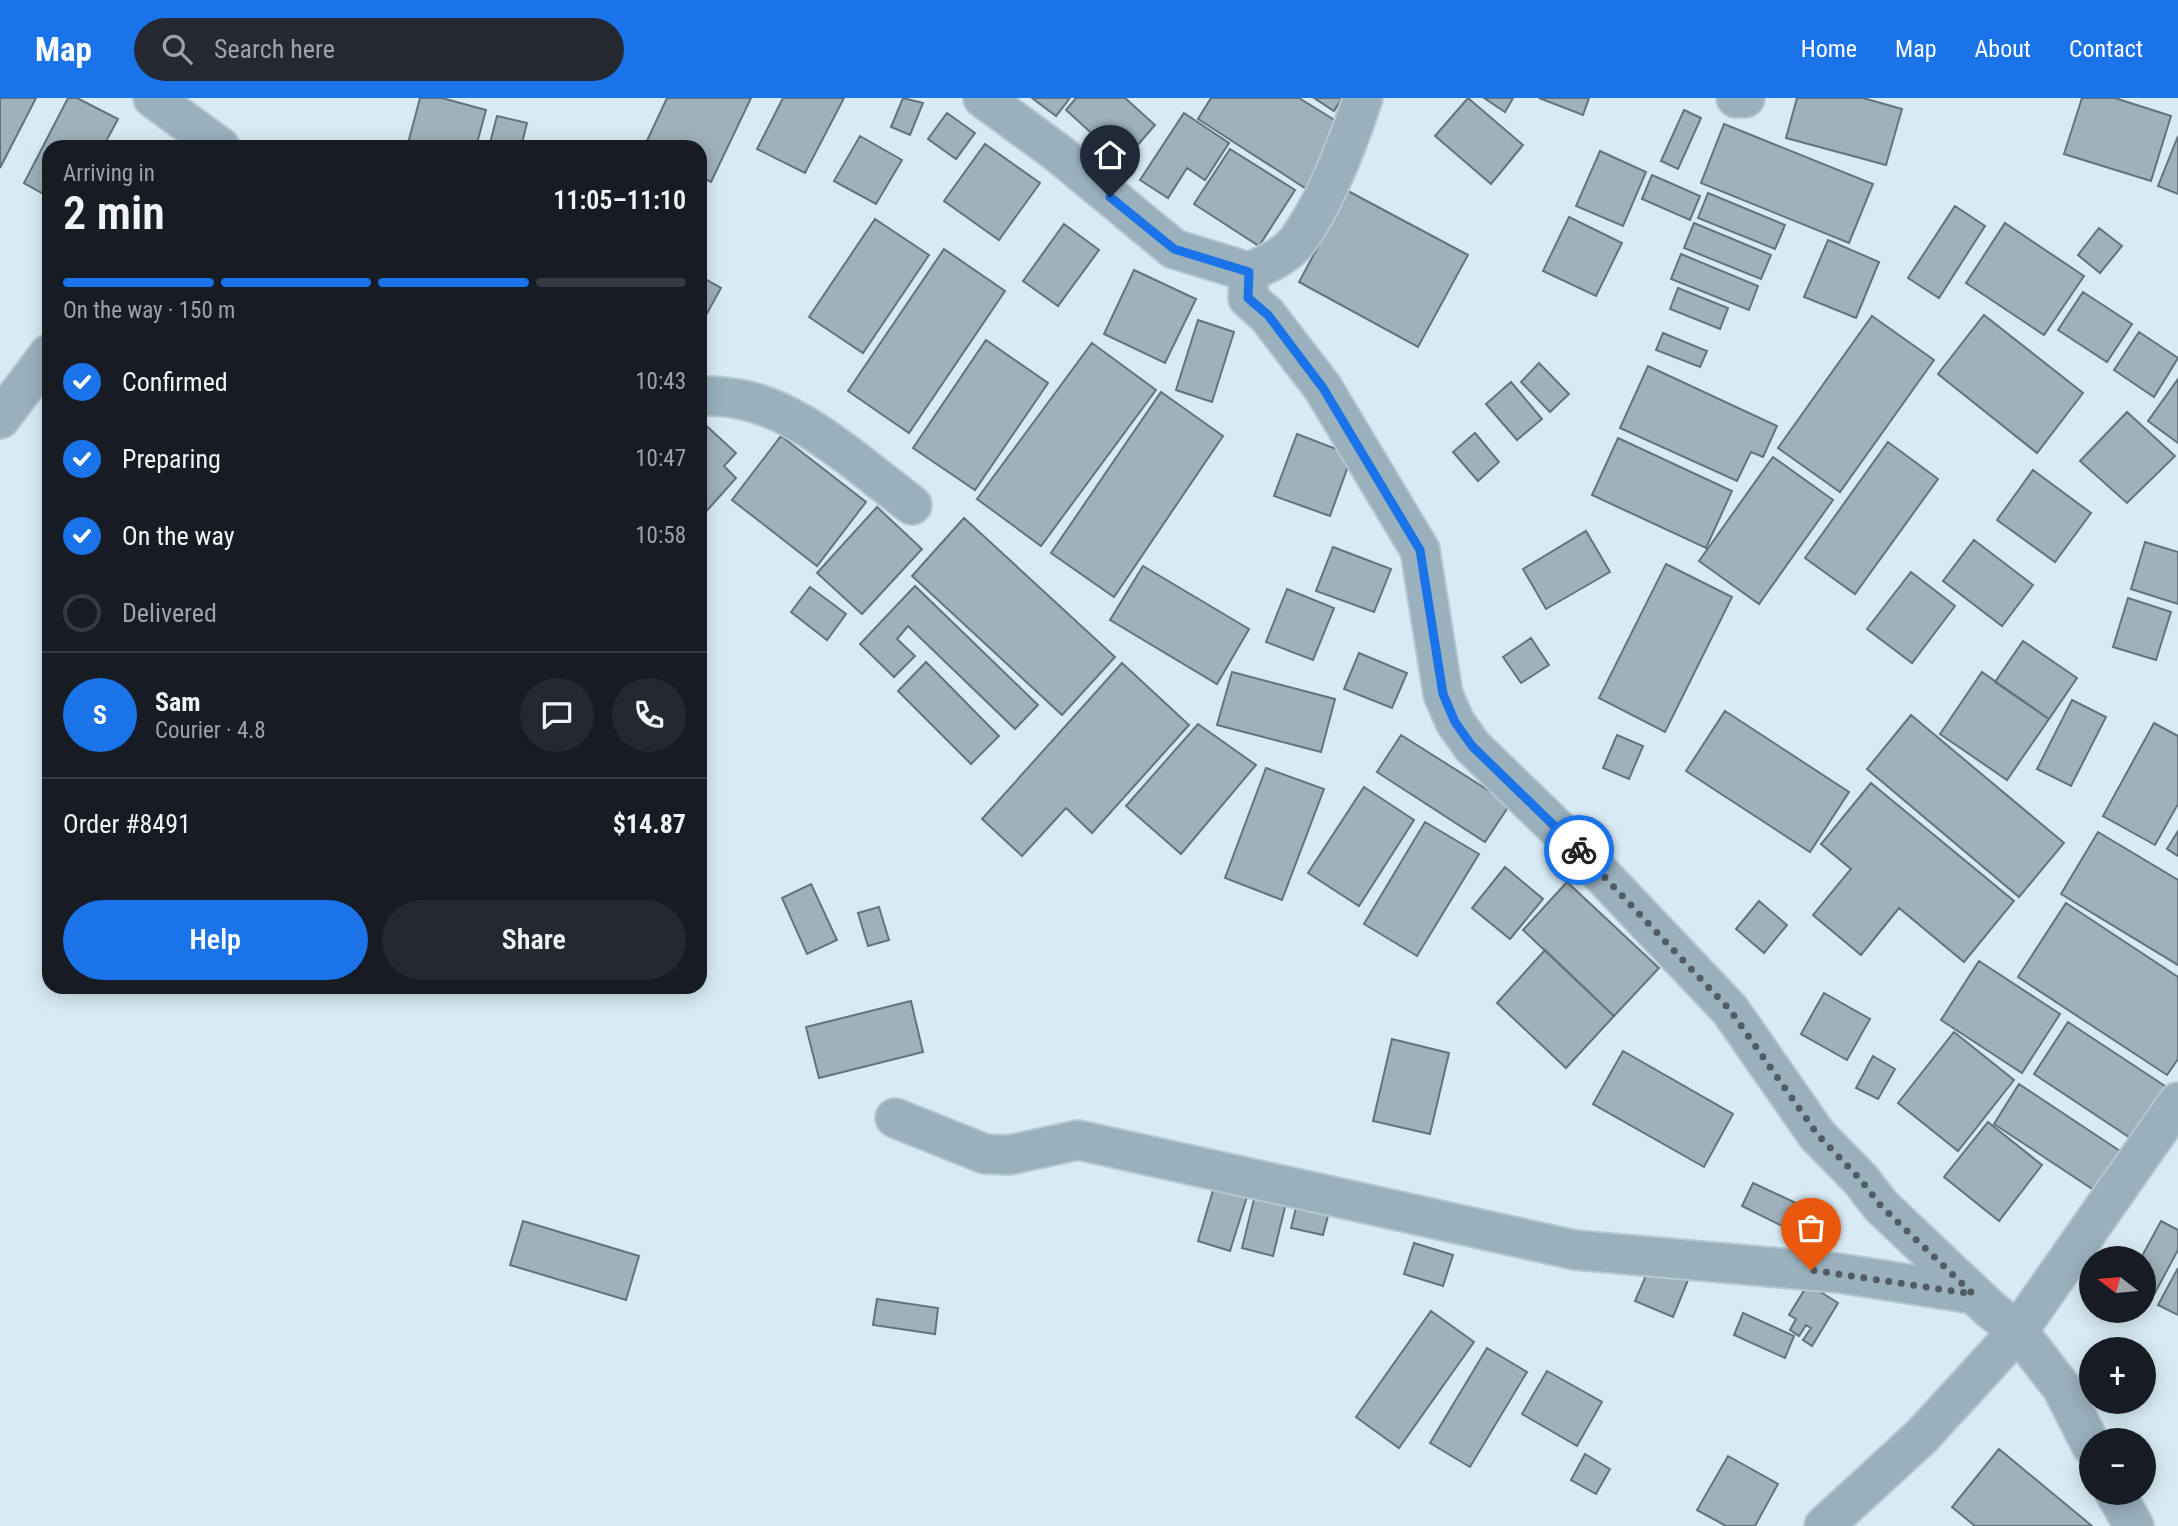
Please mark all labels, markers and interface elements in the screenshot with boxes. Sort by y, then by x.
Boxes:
search box [134,18,624,81]
text: Map [35,30,92,69]
icon: search [158,30,196,68]
text: Search here [214,34,335,64]
text: Home [1801,35,1857,63]
text: Map [1895,35,1937,63]
text: About [1975,35,2031,63]
text: Contact [2069,35,2143,63]
pin [1080,125,1140,197]
icon: home [1091,136,1129,174]
text: Arriving in [63,160,155,187]
text: 11:05–11:10 [553,185,686,215]
text: 2 min [63,186,165,240]
text: On the way · 150 m [63,297,235,324]
icon: check [63,363,101,401]
text: Confirmed [122,367,228,397]
text: 10:43 [635,368,686,395]
icon: check [63,440,101,478]
text: Preparing [122,444,221,474]
text: 10:47 [635,445,686,472]
icon: check [63,517,101,555]
text: On the way [122,521,235,551]
text: 10:58 [635,522,686,549]
text: Delivered [122,598,217,628]
button: chat [520,678,594,752]
button: phone [612,678,686,752]
text: Sam [155,687,201,717]
text: S [93,700,107,730]
text: Courier · 4.8 [155,717,266,744]
text: Order #8491 [63,809,191,839]
text: $14.87 [613,809,686,839]
courier [1544,815,1614,885]
icon: bike [1560,831,1598,869]
button: Help [63,900,368,980]
button: Share [382,900,686,980]
pin [1781,1198,1841,1270]
icon: bag [1792,1209,1830,1247]
north arrow [2079,1246,2156,1323]
map controls [2079,1246,2156,1505]
button: + [2079,1337,2156,1414]
button: − [2079,1428,2156,1505]

